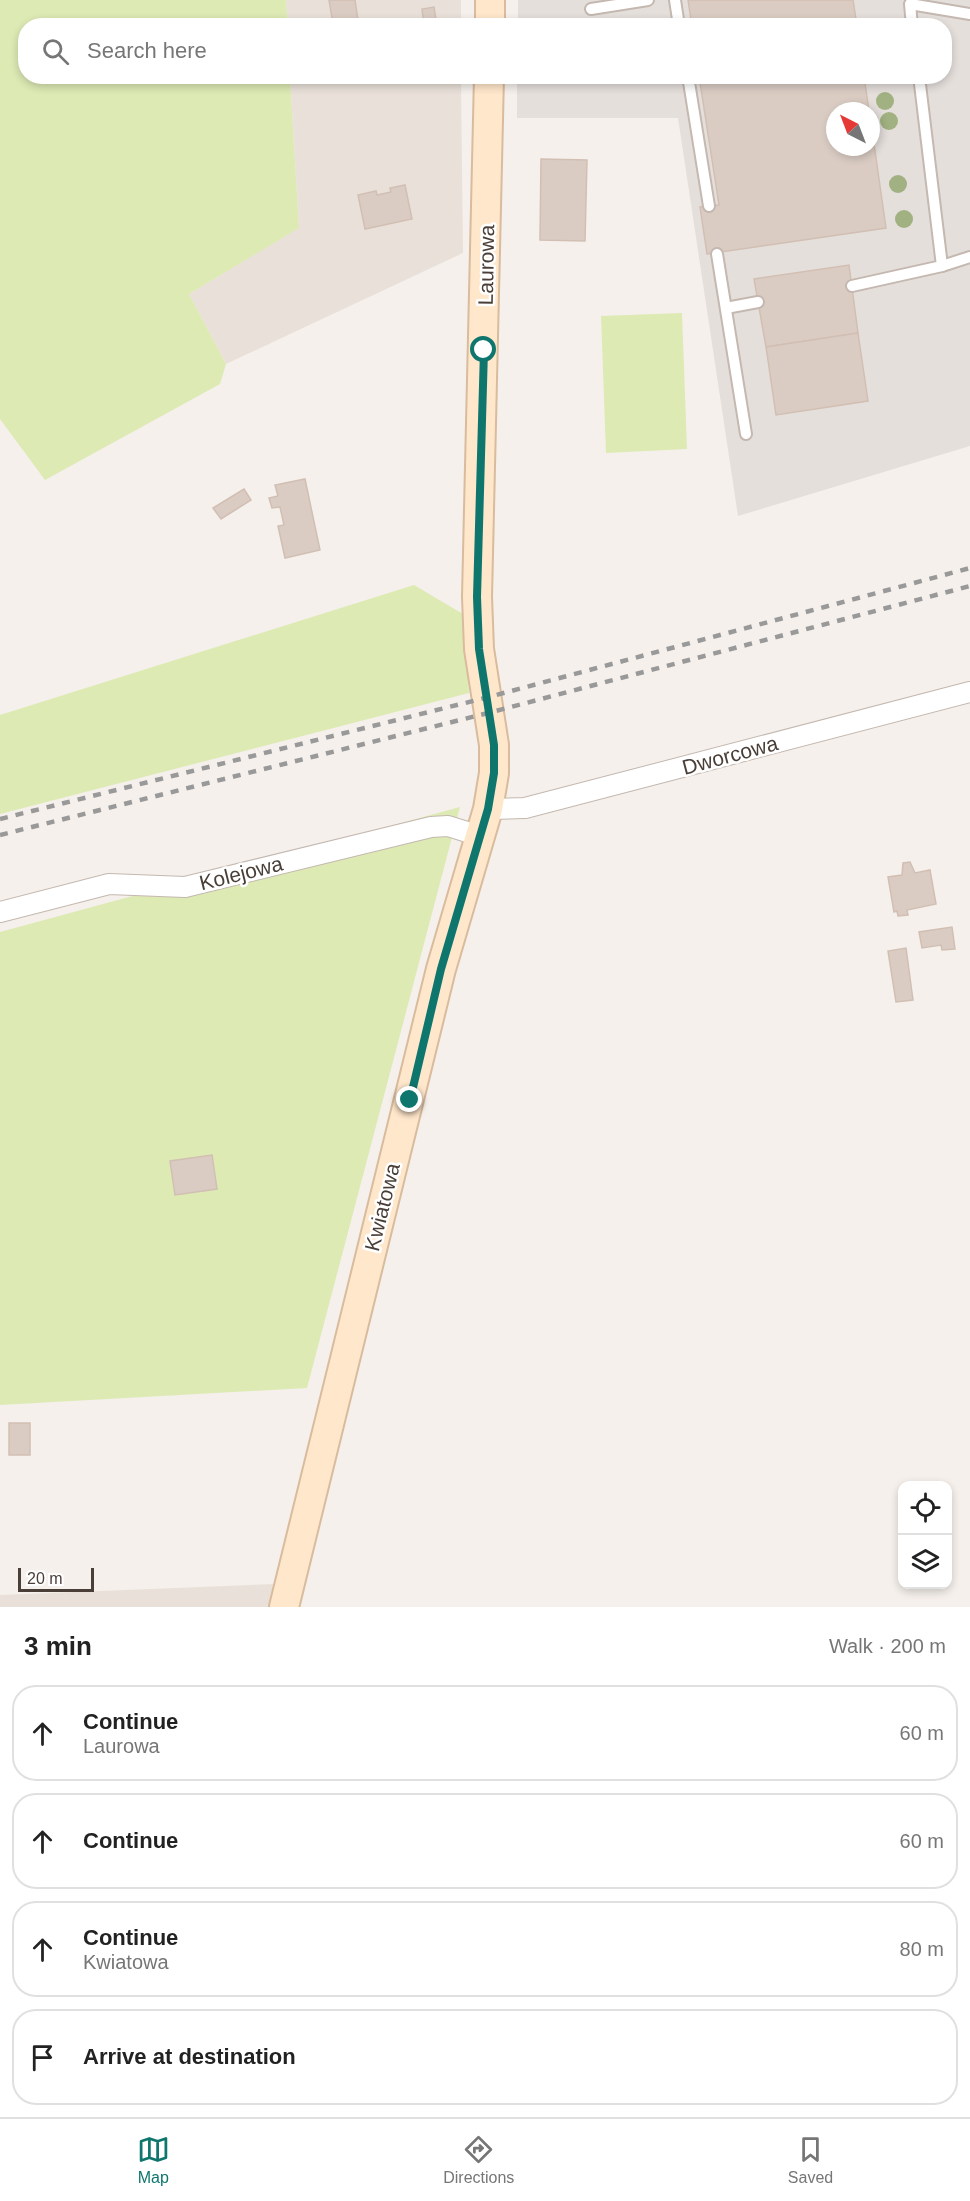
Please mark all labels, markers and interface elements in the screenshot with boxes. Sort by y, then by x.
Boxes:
search box [18,18,952,84]
icon: search [39,35,72,68]
text: Search here [87,38,207,63]
north arrow [826,102,880,156]
street label: Laurowa [474,224,498,305]
route start [470,336,496,362]
street label: Dworcowa [680,731,781,779]
street label: Kolejowa [197,851,285,894]
route end [396,1086,422,1112]
street label: Kwiatowa [360,1160,404,1253]
map controls [898,1481,952,1589]
button: locate [898,1481,952,1535]
button: layers [898,1535,952,1589]
scale bar [18,1565,94,1592]
text: 20 m [27,1570,63,1587]
text: 3 min [24,1631,92,1661]
text: Walk · 200 m [829,1635,946,1657]
text: Continue [83,1709,178,1734]
icon: ahead [26,1717,59,1750]
text: 60 m [900,1722,944,1744]
text: Laurowa [83,1735,160,1757]
icon: ahead [26,1825,59,1858]
text: Continue [83,1828,178,1853]
text: 60 m [900,1830,944,1852]
text: Continue [83,1925,178,1950]
icon: ahead [26,1933,59,1966]
text: 80 m [900,1938,944,1960]
text: Kwiatowa [83,1951,169,1973]
icon: arrive [26,2041,59,2074]
text: Arrive at destination [83,2044,296,2069]
tab: Map [137,2133,170,2187]
tab: Directions [443,2133,514,2187]
tab: Saved [788,2133,833,2187]

